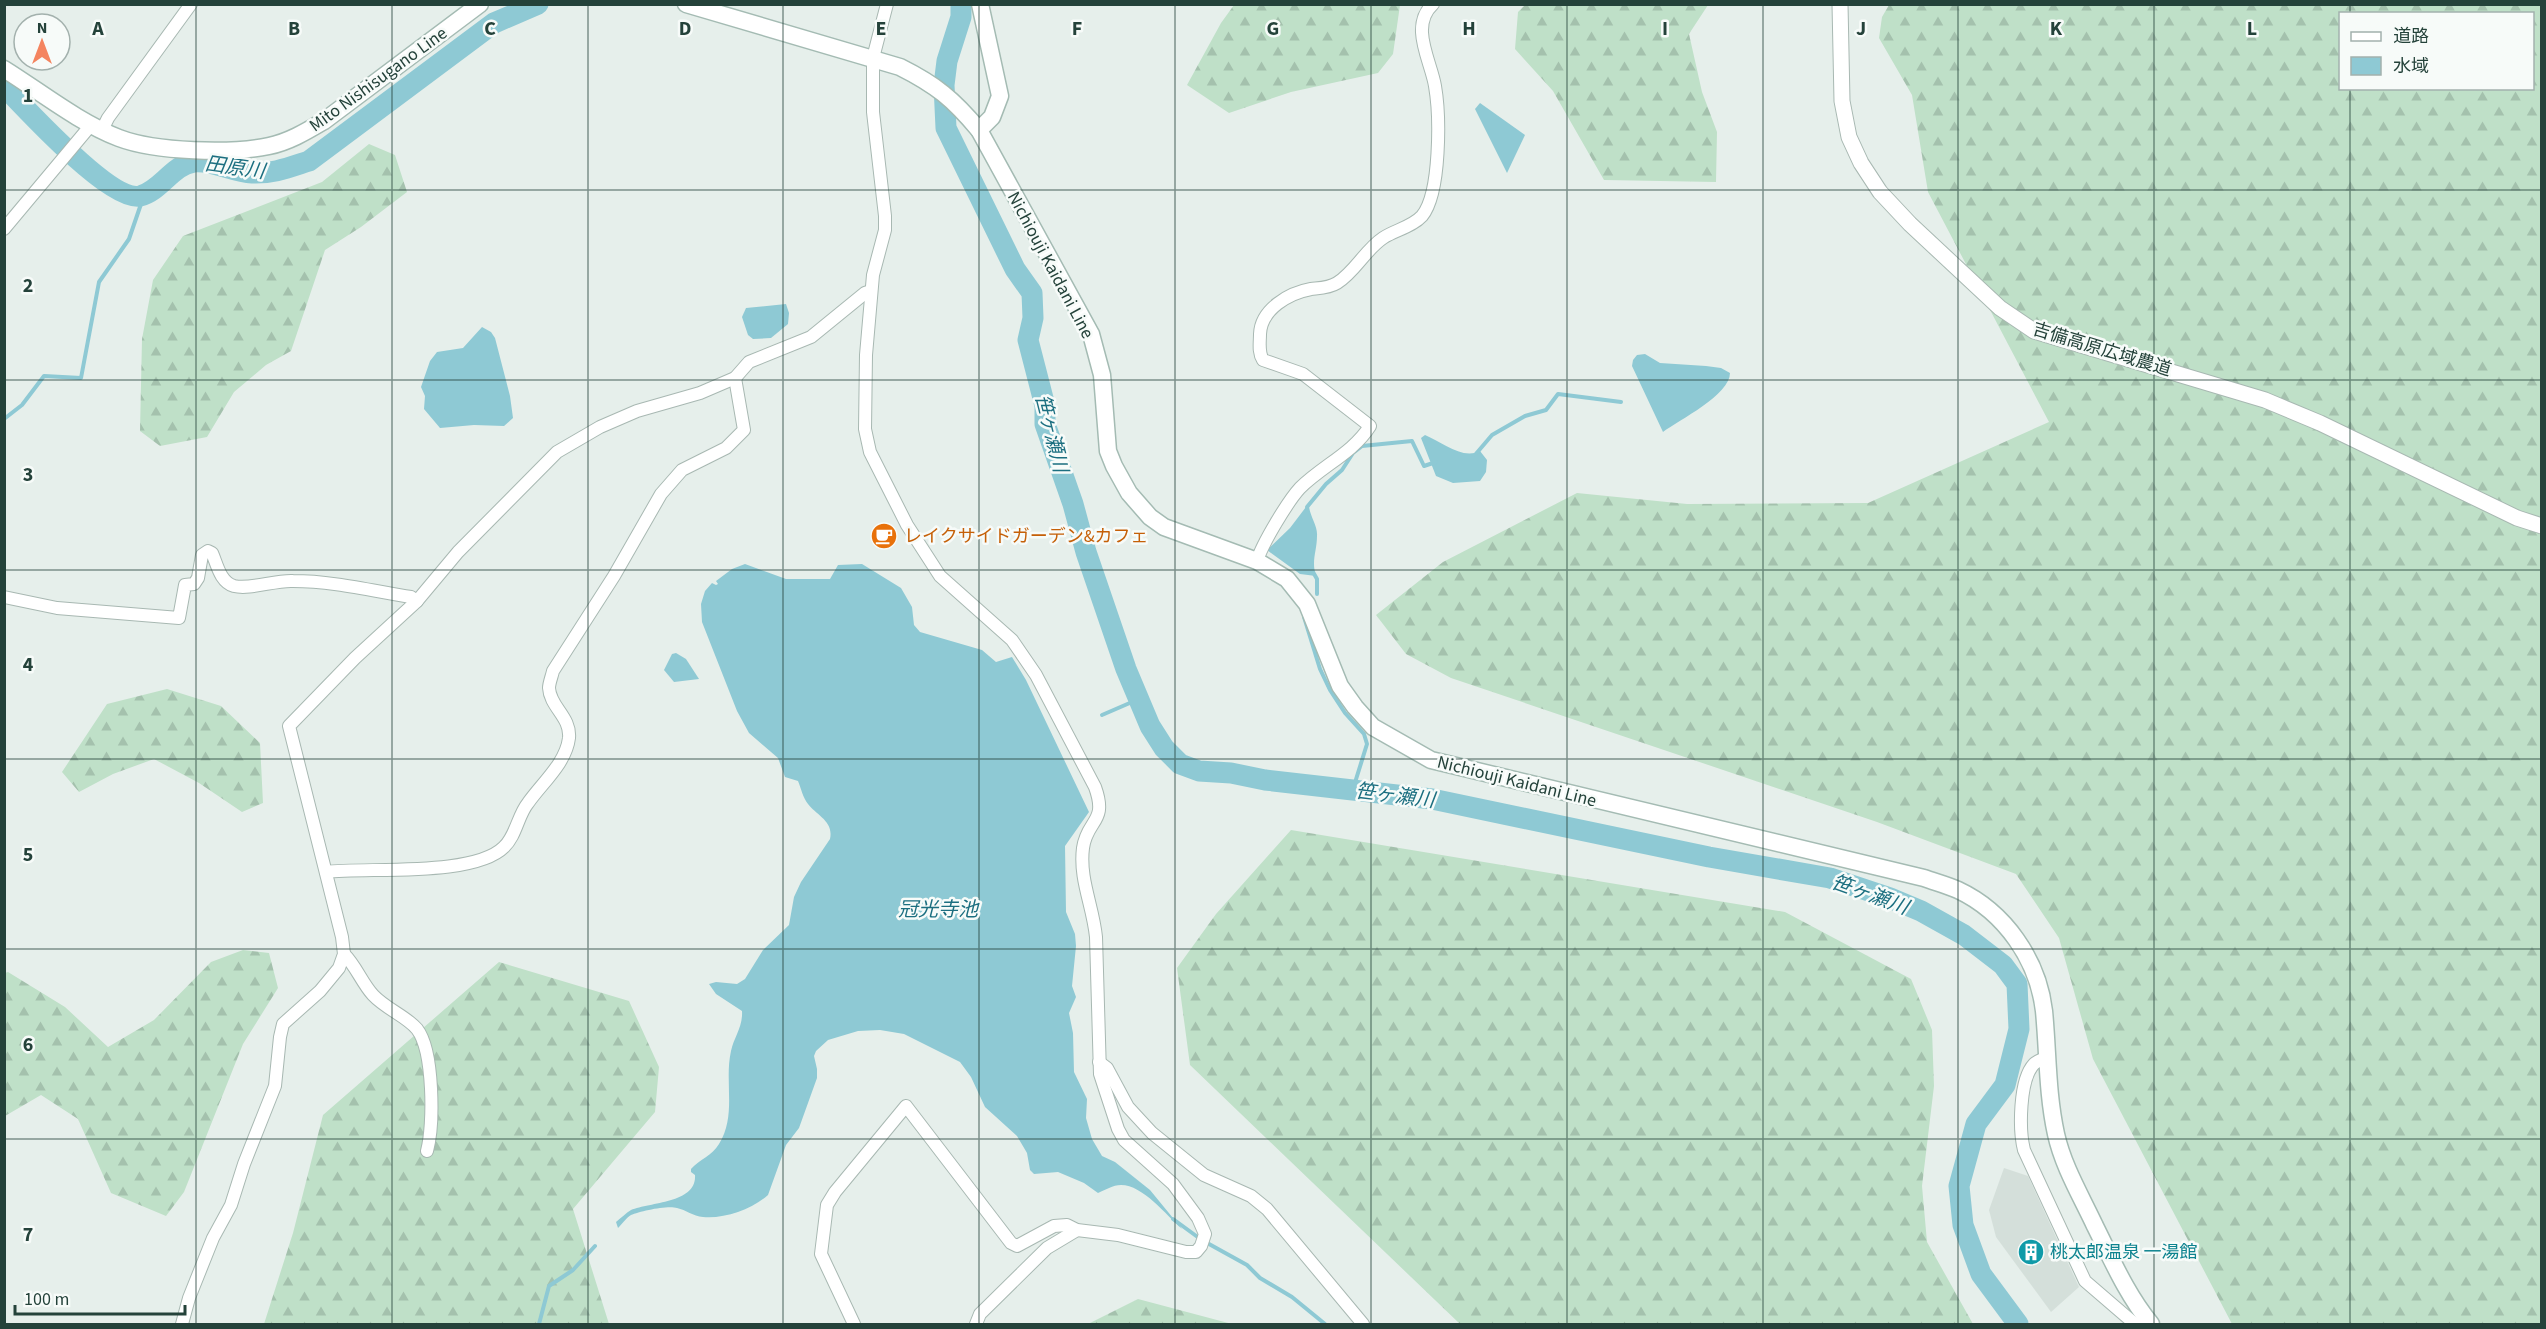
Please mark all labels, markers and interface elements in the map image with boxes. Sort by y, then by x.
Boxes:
north arrow [12,12,72,72]
legend [2339,12,2534,90]
text: A [91,15,104,43]
text: B [288,15,300,43]
text: C [484,15,496,43]
text: D [679,15,691,43]
text: E [876,15,886,43]
text: F [1072,15,1082,43]
text: G [1267,15,1279,43]
text: H [1462,15,1476,43]
text: I [1662,15,1668,43]
text: J [1856,15,1866,43]
text: K [2050,15,2063,43]
text: L [2247,15,2257,43]
text: N [37,17,47,39]
street label: Mito Nishisugano Line [304,21,452,138]
text: 道路 [2393,24,2429,49]
text: 水域 [2393,54,2429,79]
text: 1 [23,82,33,110]
water label: 田原川 [203,150,268,186]
street label: Nichiouji Kaidani Line [1001,187,1100,343]
text: 2 [23,272,33,300]
street label: 吉備高原広域農道 [2029,316,2174,382]
water label: 笹ヶ瀬川 [1028,391,1075,477]
text: 3 [23,461,33,489]
cafe icon: レイクサイドガーデン&カフェ [869,521,899,551]
place label: レイクサイドガーデン&カフェ [904,524,1149,549]
text: 4 [23,651,34,679]
street label: Nichiouji Kaidani Line [1435,750,1599,813]
water label: 笹ヶ瀬川 [1353,777,1438,815]
text: 5 [23,841,33,869]
water label: 笹ヶ瀬川 [1827,868,1914,922]
water label: 冠光寺池 [898,896,980,924]
text: 6 [23,1031,33,1059]
text: 7 [23,1221,33,1249]
building icon: 桃太郎温泉 一湯館 [2016,1237,2046,1267]
place label: 桃太郎温泉 一湯館 [2050,1240,2198,1265]
scale bar [15,1278,184,1316]
text: 100 m [24,1287,69,1312]

